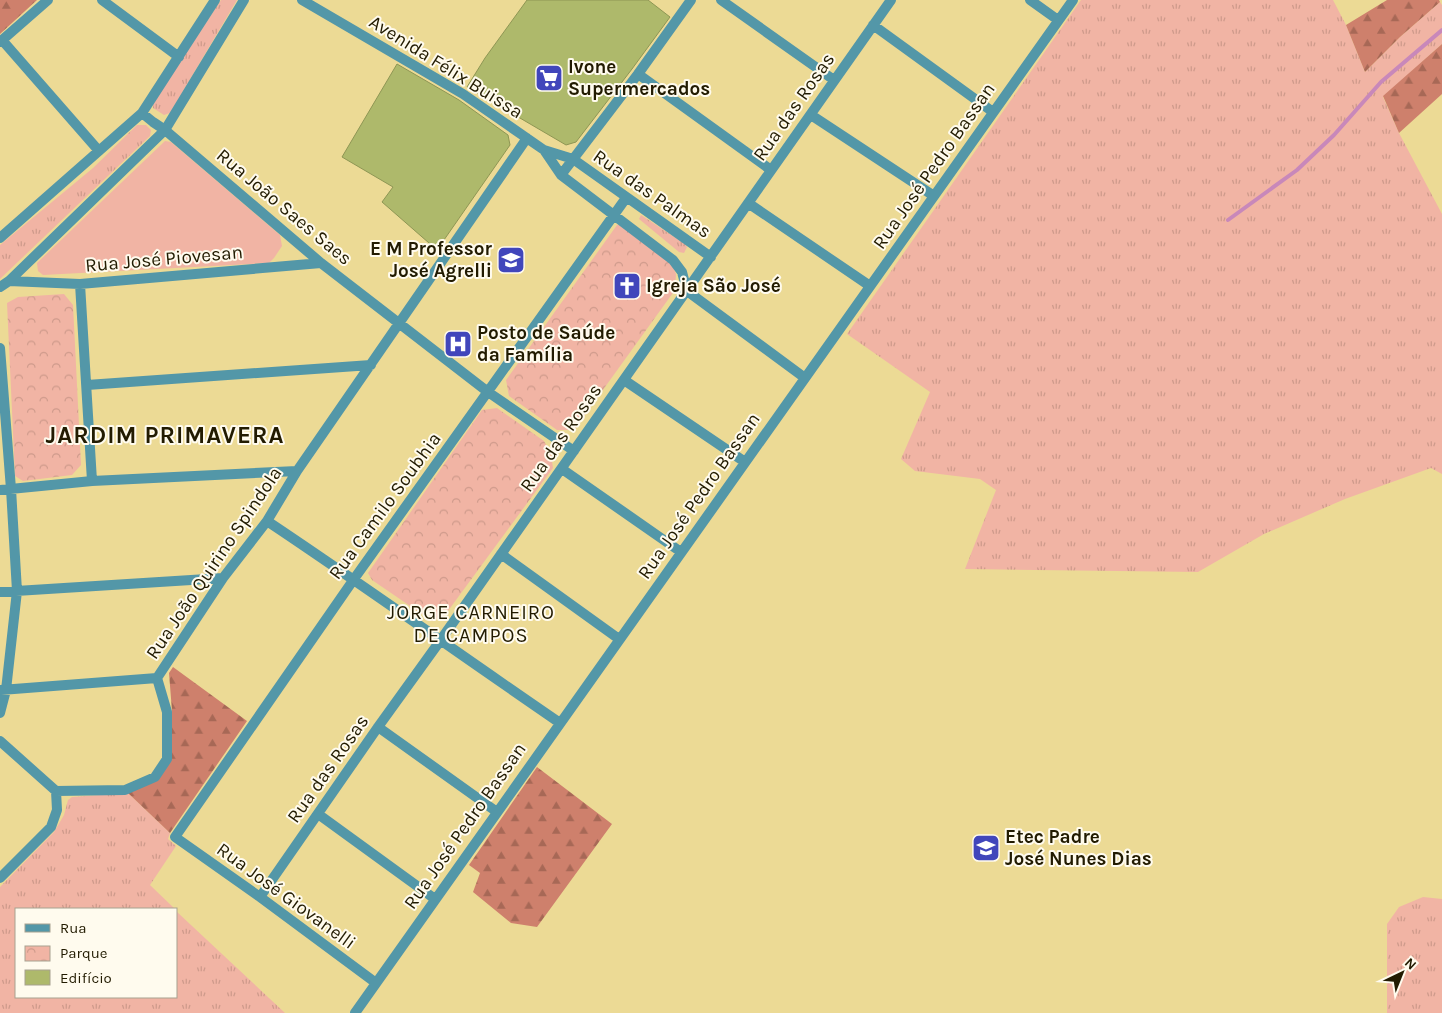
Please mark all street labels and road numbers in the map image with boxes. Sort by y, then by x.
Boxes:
street label: Avenida Félix Buissa [365,11,527,123]
street label: Rua das Rosas [749,49,839,165]
street label: Rua José Pedro Bassan [868,79,1000,253]
street label: Rua João Saes Saes [212,144,356,270]
street label: Rua das Palmas [589,145,715,243]
street label: Rua José Piovesan [84,241,244,277]
street label: Rua das Rosas [516,380,606,496]
street label: Rua José Pedro Bassan [633,409,765,583]
street label: Rua Camilo Soubhia [324,428,446,584]
street label: Rua João Quirino Spindola [141,463,287,663]
street label: Rua das Rosas [283,711,373,827]
street label: Rua José Pedro Bassan [399,739,531,913]
street label: Rua José Giovanelli [212,838,360,954]

